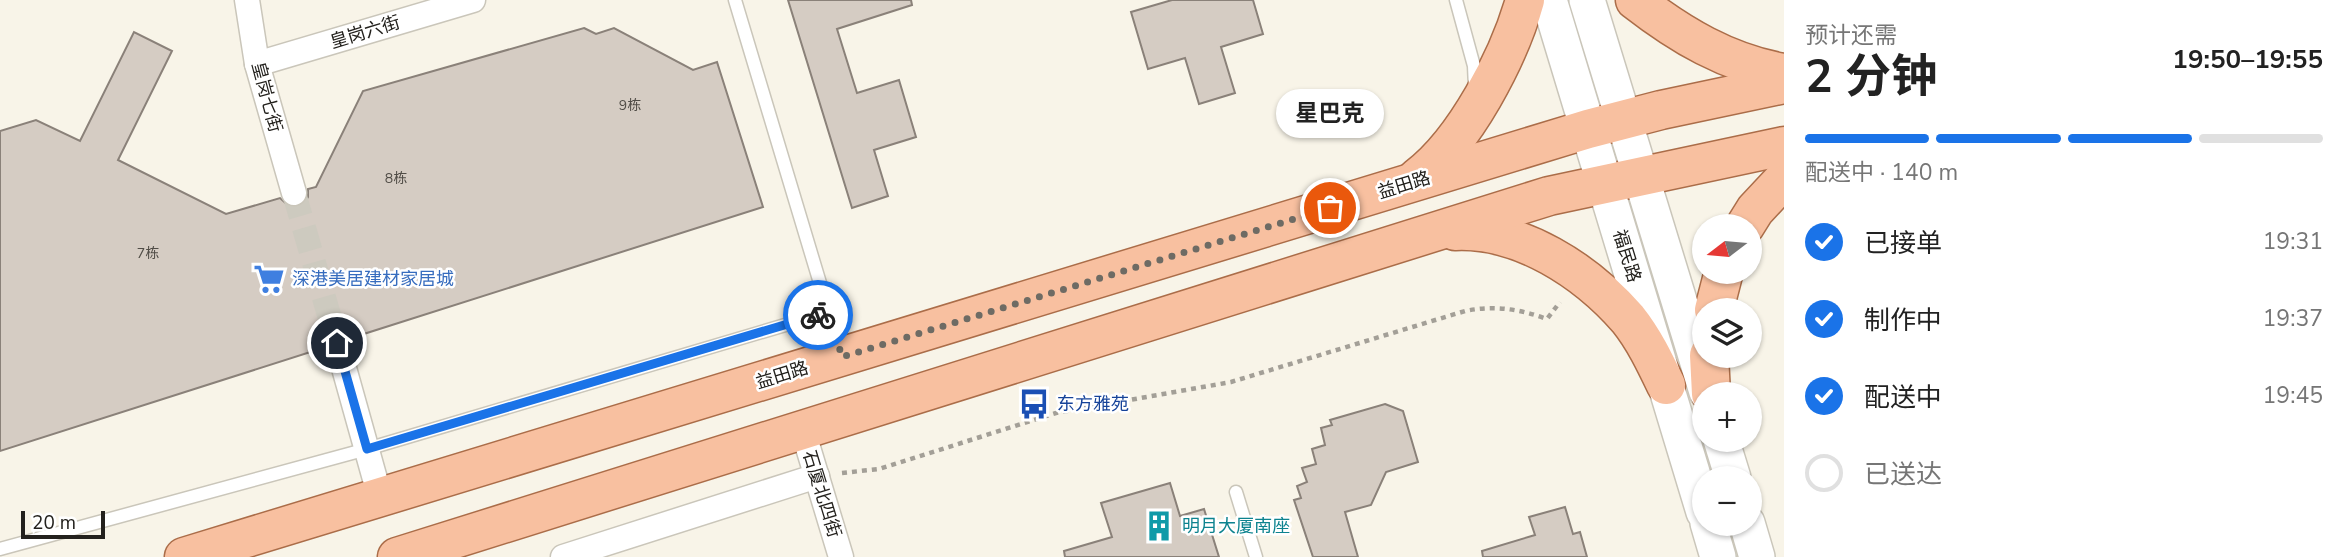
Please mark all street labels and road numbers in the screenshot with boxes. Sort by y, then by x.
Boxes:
street label: 皇岗六街 [327,10,403,54]
street label: 皇岗七街 [246,59,288,135]
street label: 益田路 [1375,166,1433,204]
street label: 福民路 [1608,227,1646,285]
street label: 益田路 [753,356,811,394]
street label: 石厦北四街 [797,447,847,541]

